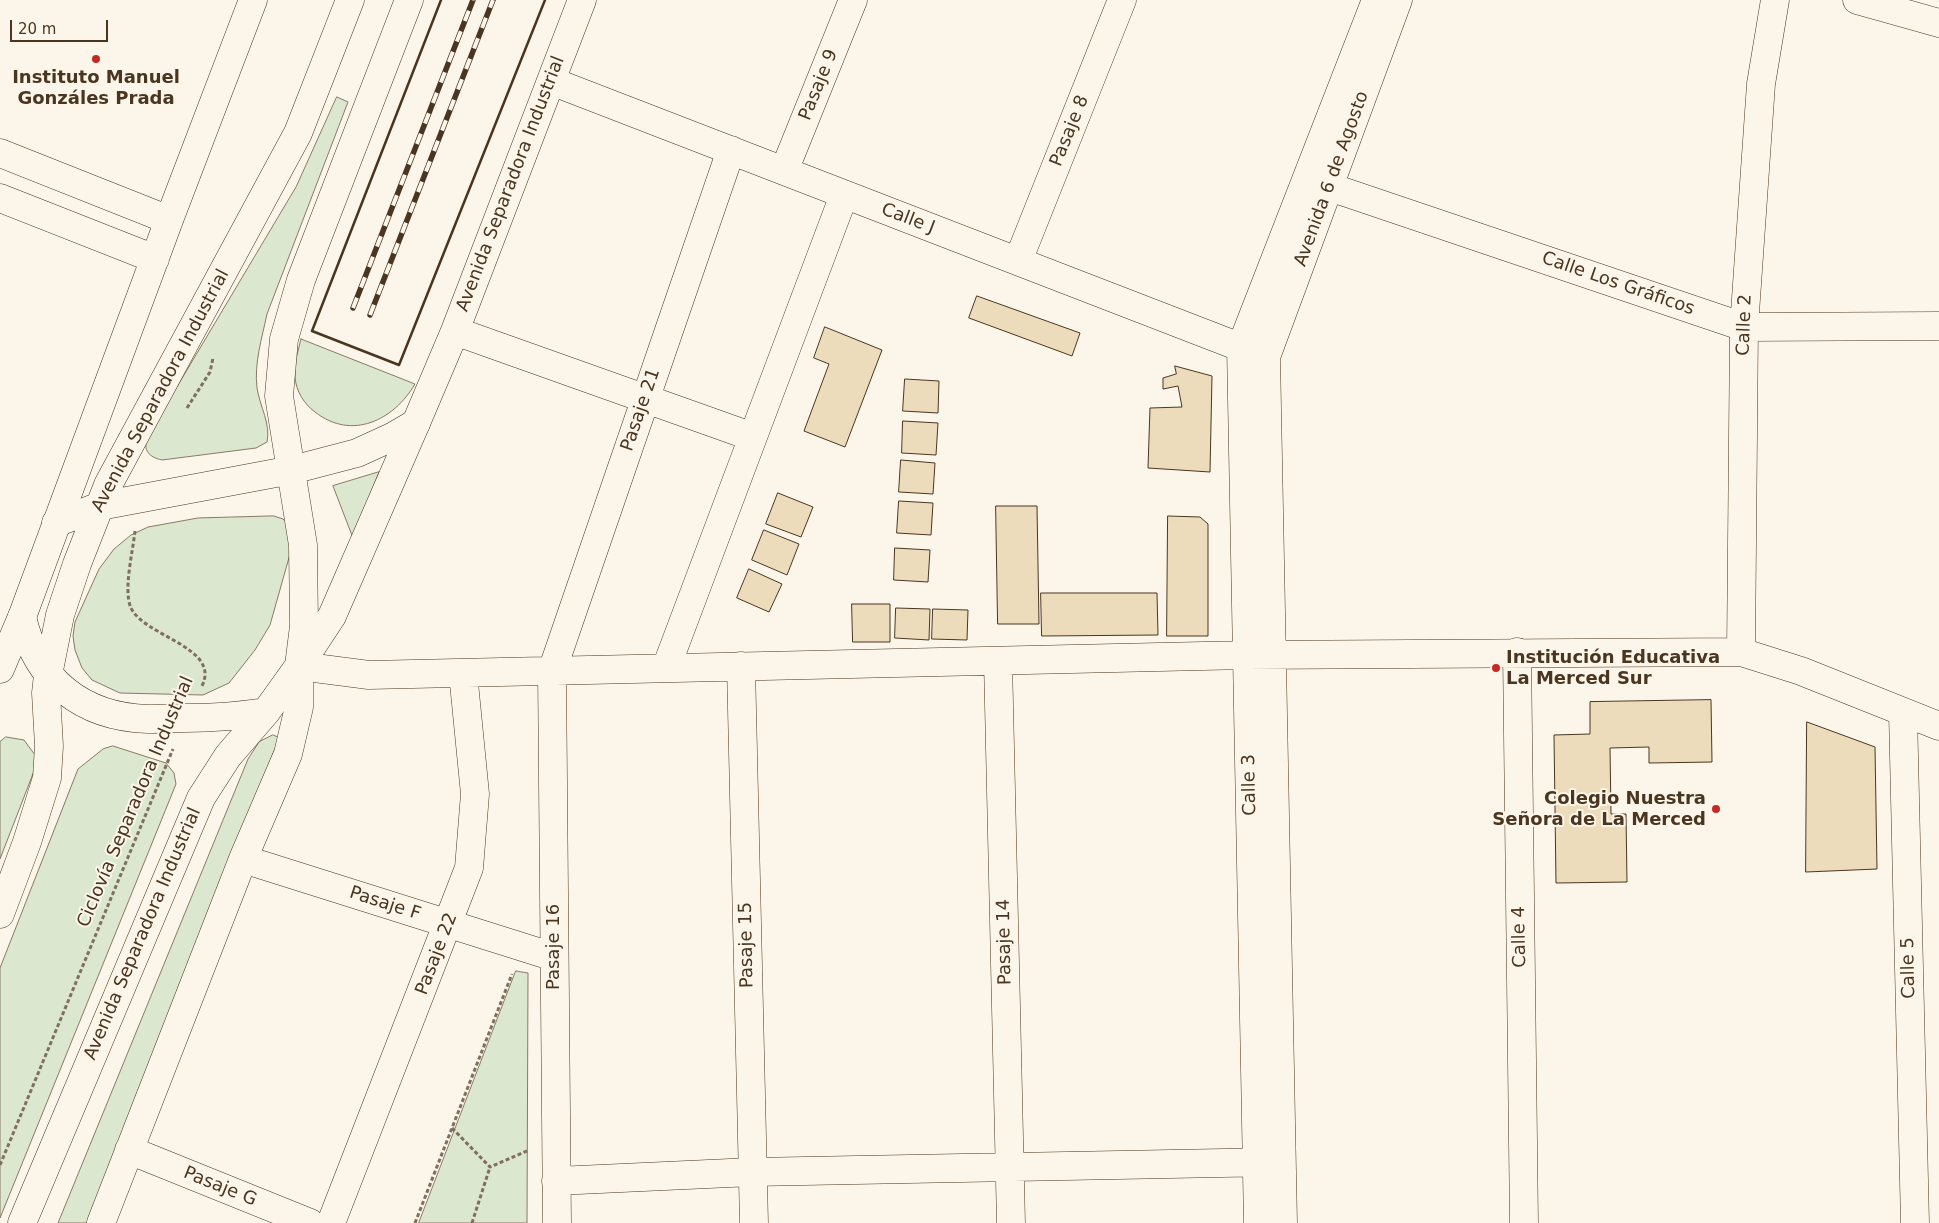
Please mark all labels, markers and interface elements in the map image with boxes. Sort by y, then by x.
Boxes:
scale bar [12,10,110,42]
text: 20 m [18,20,56,38]
street label: Pasaje 9 [795,46,843,124]
marker: Instituto Manuel Gonzáles Prada [90,53,102,65]
street label: Avenida Separadora Industrial [452,53,570,315]
place label: Instituto Manuel Gonzáles Prada [12,67,180,110]
street label: Avenida 6 de Agosto [1290,88,1374,270]
street label: Pasaje 8 [1046,92,1094,170]
street label: Calle J [878,199,938,239]
street label: Calle Los Gráficos [1539,248,1697,320]
street label: Avenida Separadora Industrial [88,266,234,516]
street label: Calle 2 [1733,294,1757,356]
street label: Pasaje 21 [617,366,665,454]
place label: Institución Educativa La Merced Sur [1506,647,1720,690]
marker: Institución Educativa La Merced Sur [1490,662,1502,674]
street label: Ciclovía Separadora Industrial [73,673,199,931]
street label: Calle 3 [1239,754,1261,816]
place label: Colegio Nuestra Señora de La Merced [1492,788,1706,831]
marker: Colegio Nuestra Señora de La Merced [1710,803,1722,815]
street label: Avenida Separadora Industrial [80,805,206,1063]
street label: Pasaje F [347,882,423,926]
street label: Pasaje 14 [993,899,1017,985]
street label: Pasaje 15 [735,902,759,988]
street label: Pasaje 16 [543,904,565,990]
street label: Calle 4 [1509,906,1531,968]
street label: Pasaje 22 [411,910,463,998]
street label: Calle 5 [1898,937,1920,999]
street label: Pasaje G [180,1163,260,1211]

